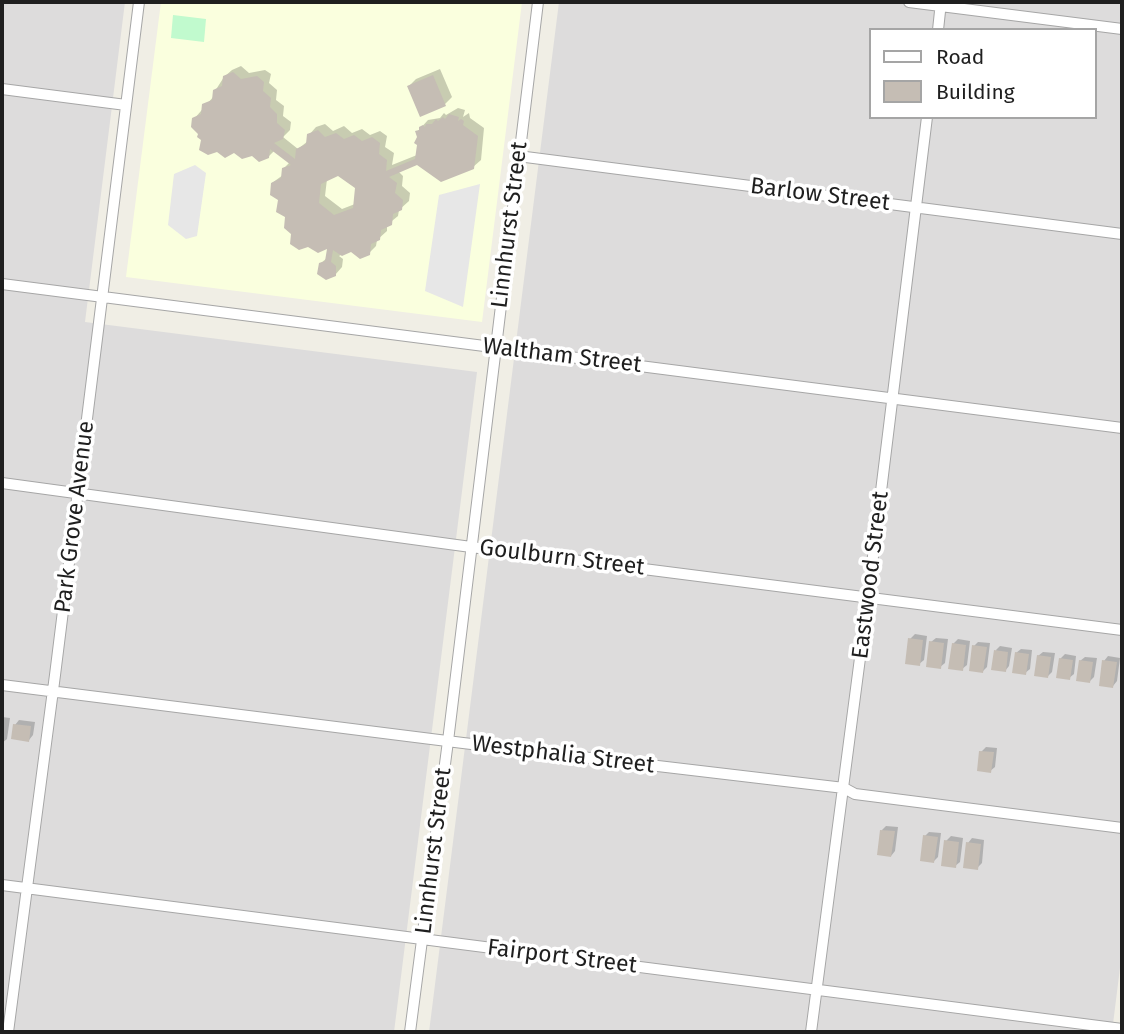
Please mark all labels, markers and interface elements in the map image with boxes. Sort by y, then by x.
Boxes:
legend [869,28,1096,119]
text: Road [936,44,984,70]
text: Building [936,79,1015,105]
street label: Linnhurst Street [486,140,534,310]
street label: Barlow Street [749,173,891,217]
street label: Waltham Street [481,333,643,379]
street label: Park Grove Avenue [50,419,100,615]
street label: Eastwood Street [847,489,895,661]
street label: Goulburn Street [478,534,646,582]
street label: Westphalia Street [470,730,656,780]
street label: Linnhurst Street [410,766,458,936]
street label: Fairport Street [486,934,638,980]

